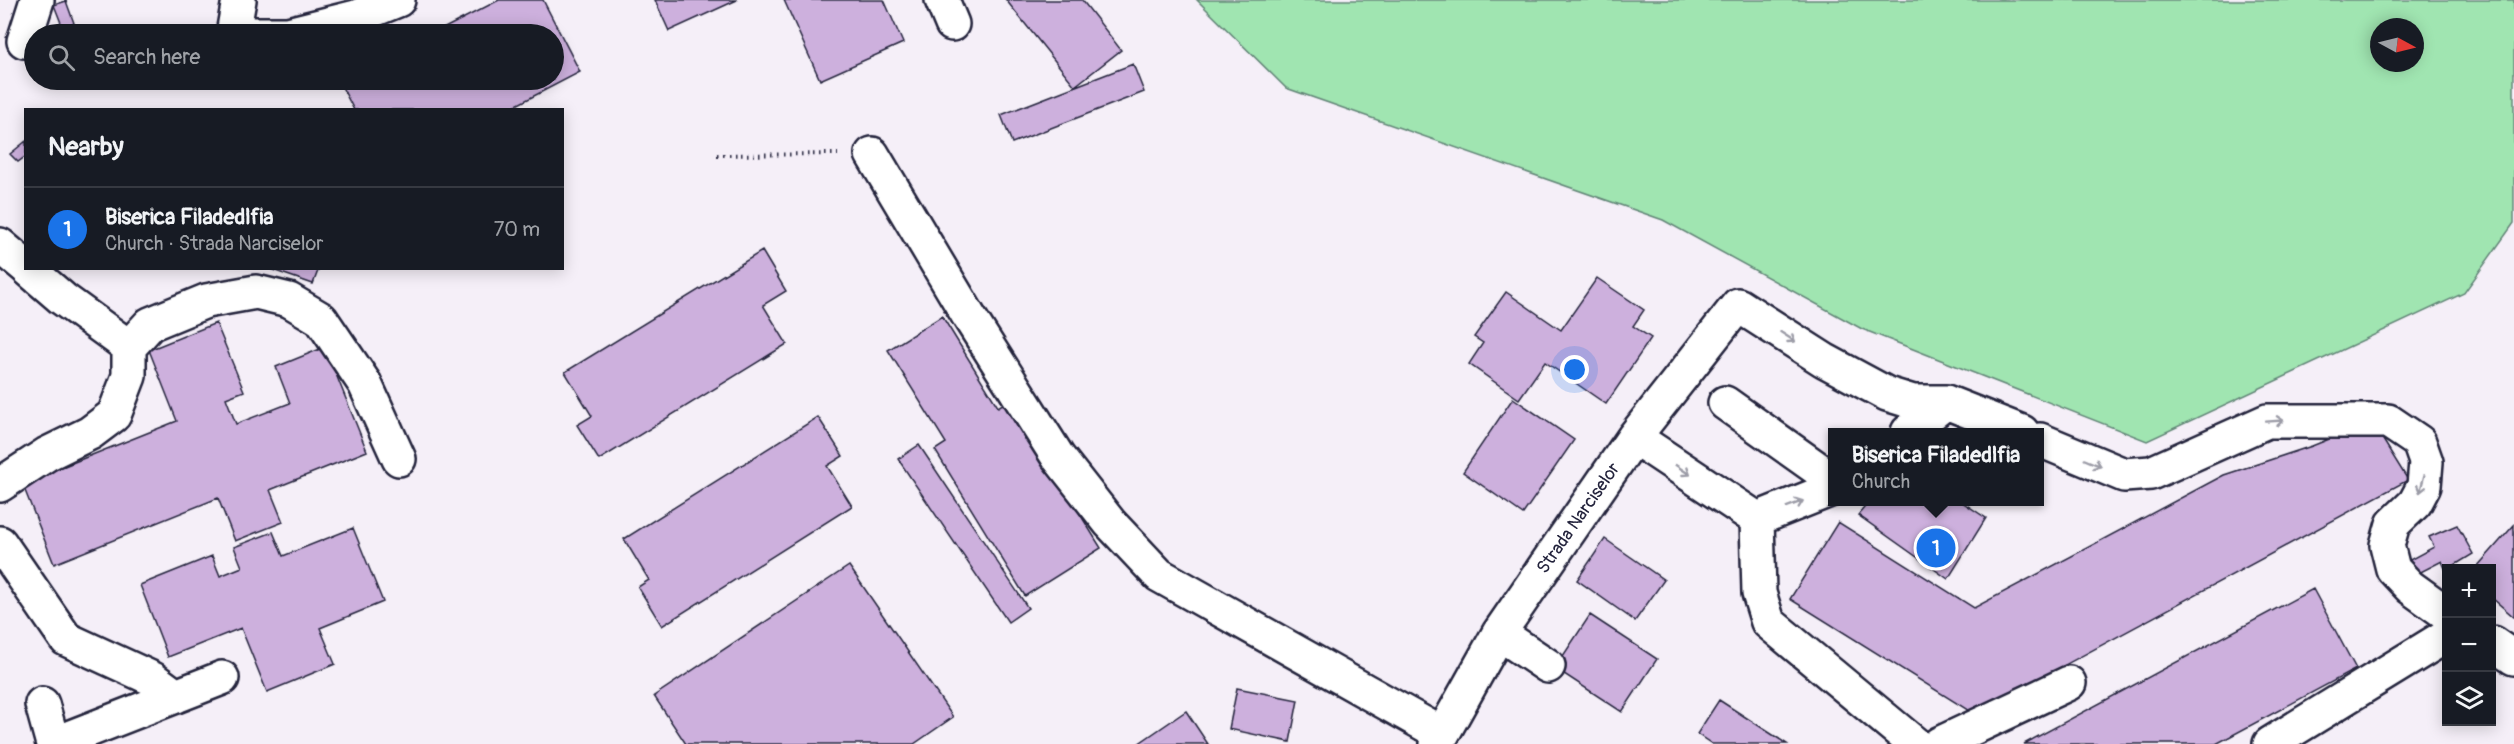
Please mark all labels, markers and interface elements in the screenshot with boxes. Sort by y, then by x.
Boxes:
north arrow [2370,18,2424,72]
search box [24,24,564,90]
icon: search [45,41,78,74]
text: Search here [93,43,200,71]
text: Nearby [48,131,124,163]
text: Biserica Filadedlfia [105,203,274,231]
text: 1 [64,217,71,242]
text: 70 m [494,217,540,242]
text: Church · Strada Narciselor [105,231,323,256]
one-way arrow [1779,331,1795,343]
your location [1560,355,1589,384]
one-way arrow [2264,416,2284,427]
popup [1828,428,2044,506]
text: Biserica Filadedlfia [1852,441,2020,469]
street label: Strada Narciselor [1532,458,1626,578]
one-way arrow [2084,458,2102,469]
one-way arrow [1674,464,1691,476]
text: Church [1852,469,1910,494]
one-way arrow [2416,474,2428,493]
one-way arrow [1785,498,1803,509]
pin: 1 [1916,526,1956,570]
map controls [2442,564,2496,726]
button: + [2442,564,2496,618]
button: − [2442,618,2496,672]
button: layers [2442,672,2496,726]

